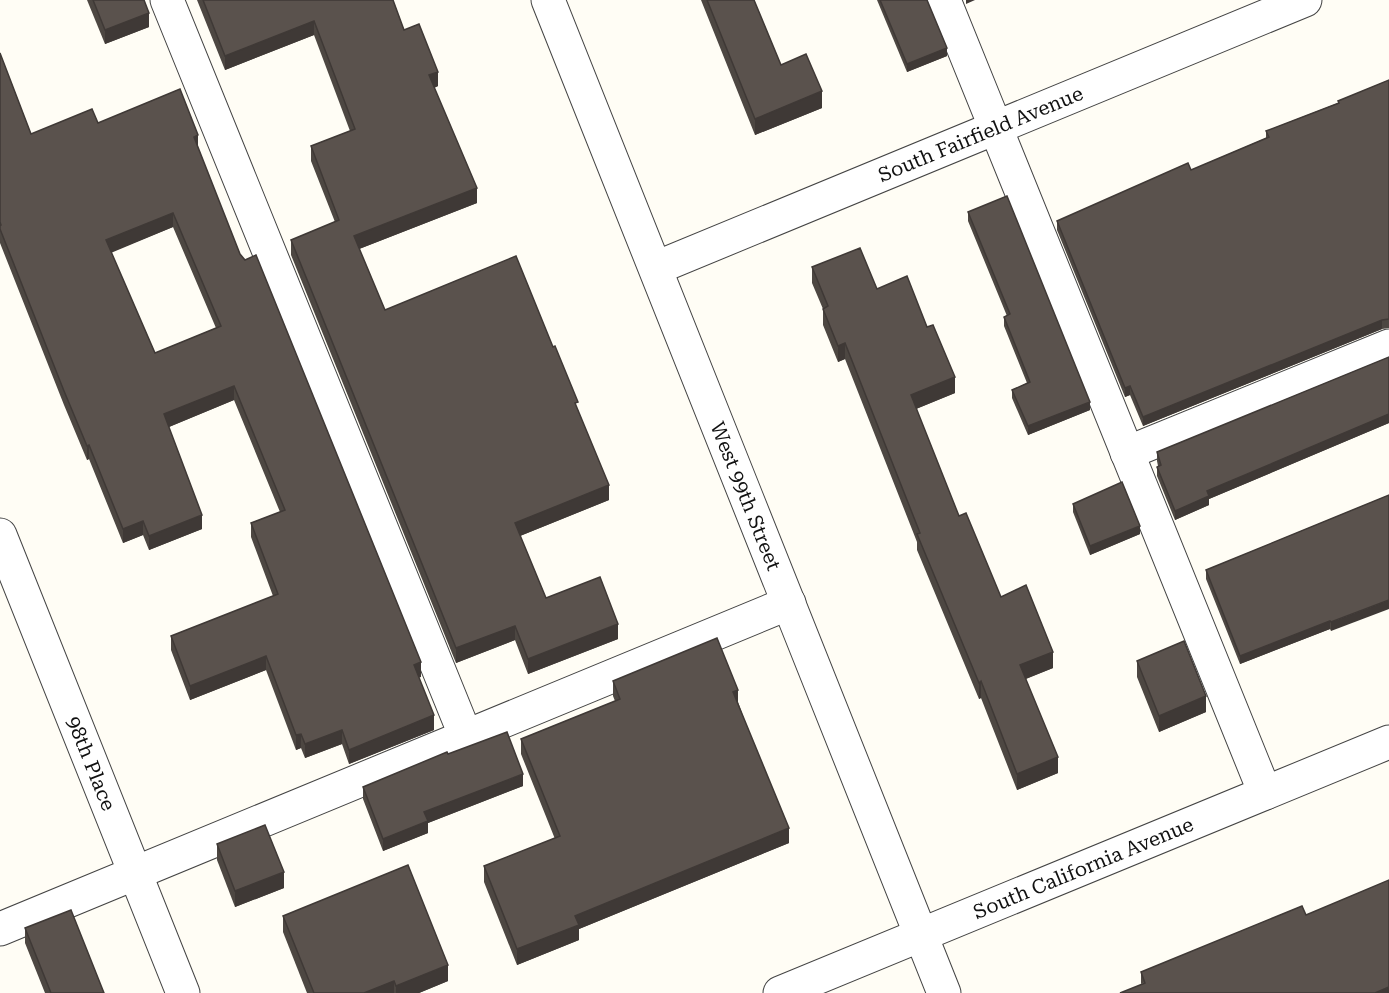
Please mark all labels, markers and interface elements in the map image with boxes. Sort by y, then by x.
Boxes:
street label: South Fairfield Avenue [874,81,1086,187]
street label: West 99th Street [705,418,786,574]
street label: 98th Place [62,713,121,814]
street label: South California Avenue [970,812,1197,924]

